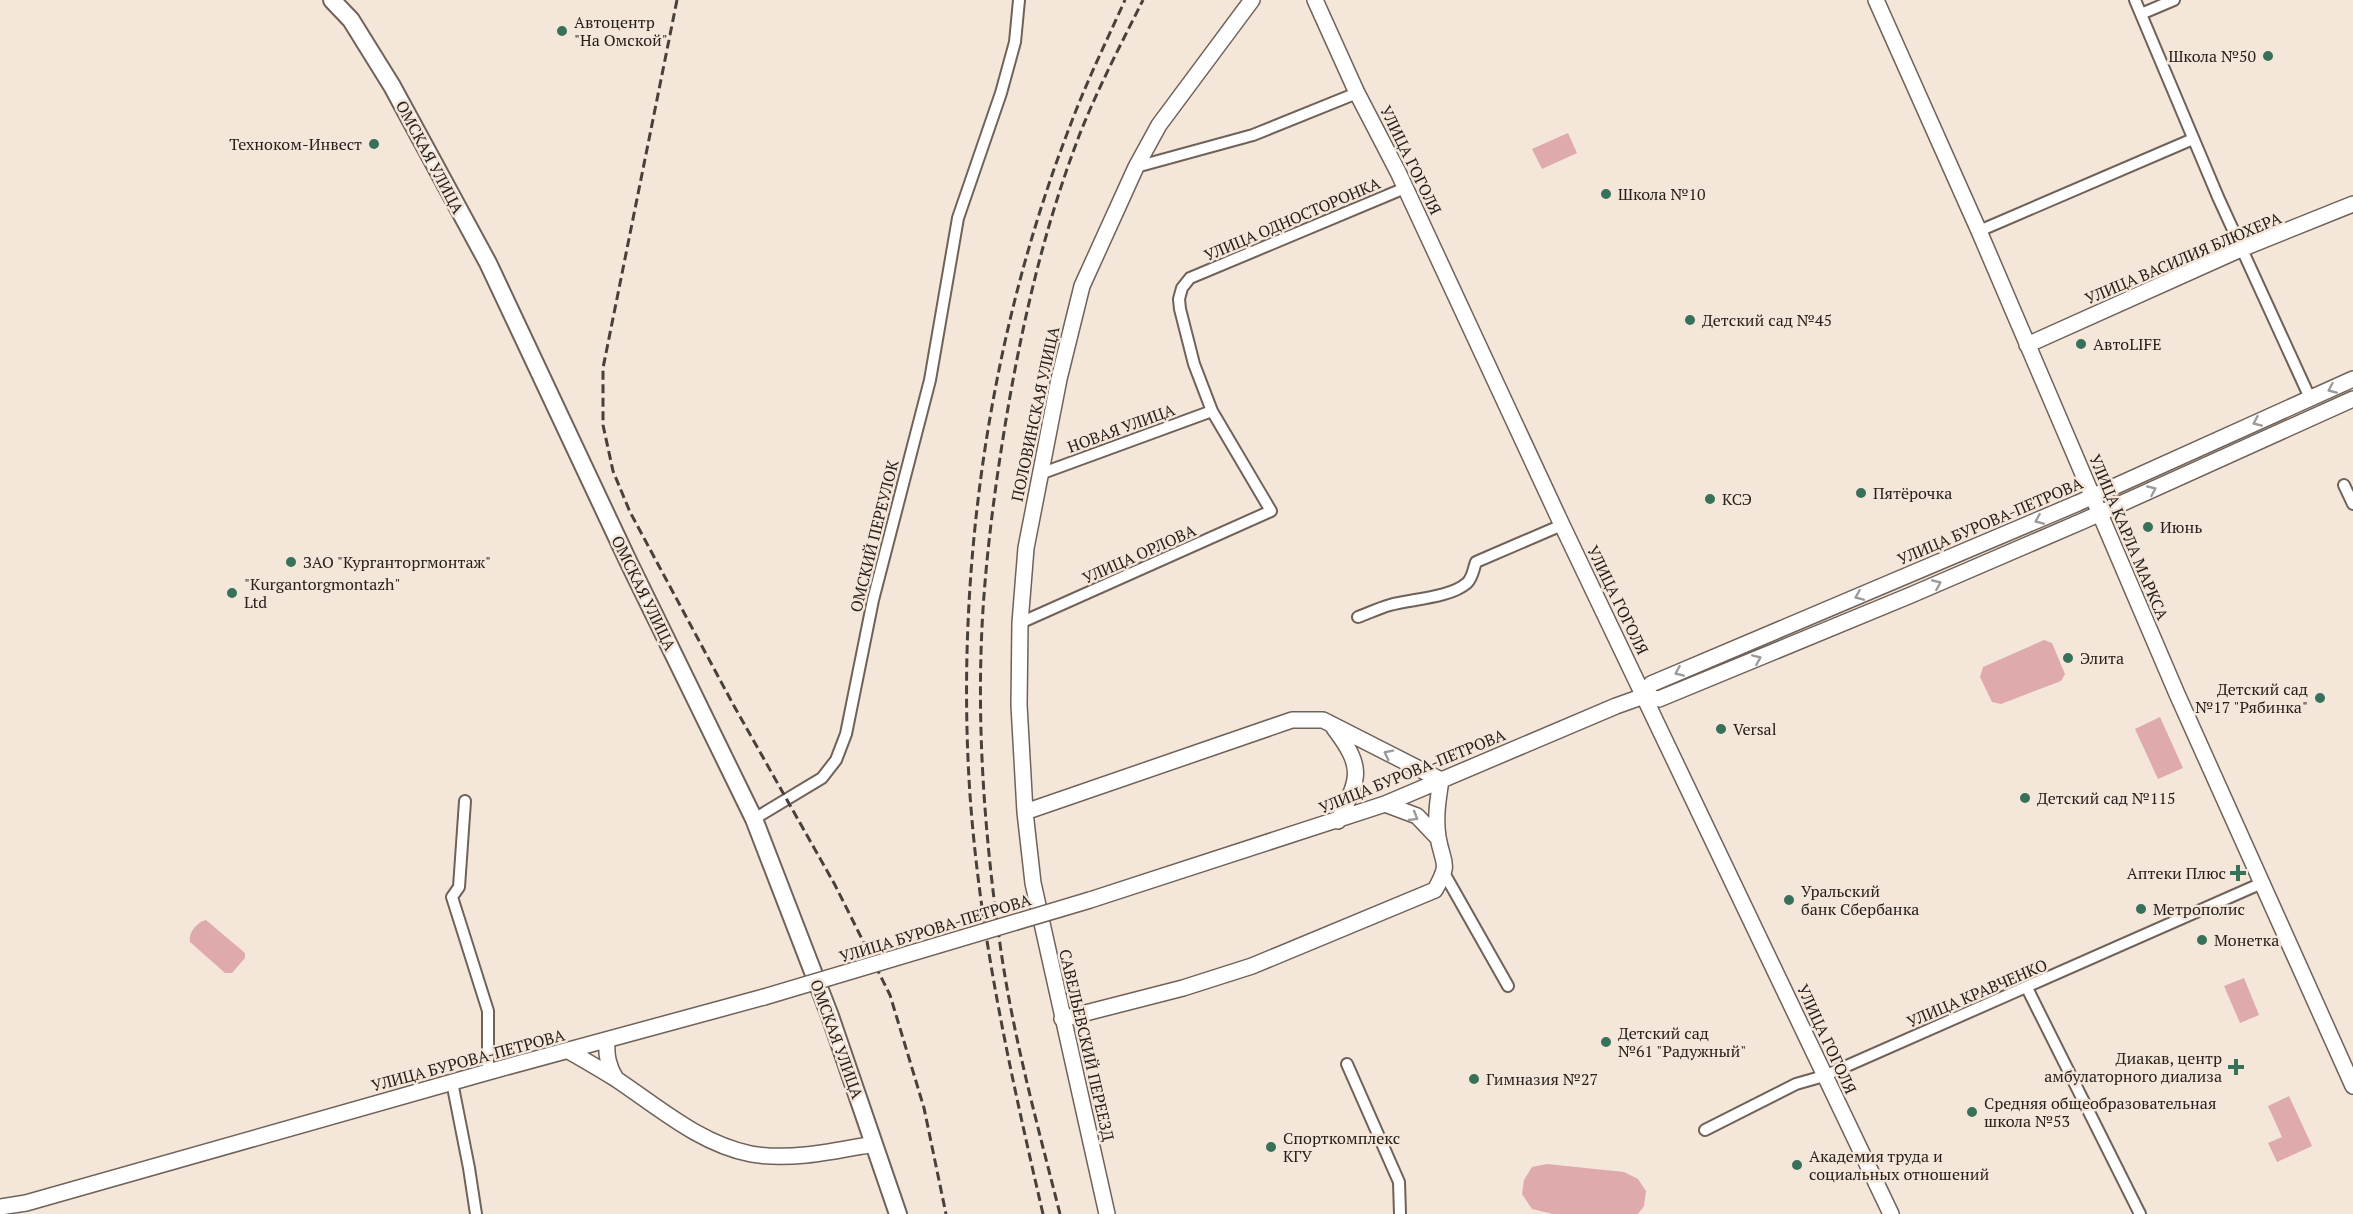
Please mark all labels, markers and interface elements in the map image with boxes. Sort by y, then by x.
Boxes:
place label: Автоцентр "На Омской" [574,11,668,51]
marker: Автоцентр "На Омской" [555,24,569,38]
place label: Школа №50 [2168,45,2256,67]
marker: Школа №50 [2261,49,2275,63]
street label: ОМСКАЯ УЛИЦА [391,96,469,218]
street label: УЛИЦА ГОГОЛЯ [1375,102,1447,218]
place label: Техноком-Инвест [229,133,362,155]
marker: Техноком-Инвест [367,137,381,151]
street label: УЛИЦА ОДНОСТОРОНКА [1201,172,1384,266]
place label: Школа №10 [1618,183,1706,205]
marker: Школа №10 [1599,187,1613,201]
street label: УЛИЦА ВАСИЛИЯ БЛЮХЕРА [2081,207,2285,309]
place label: Детский сад №45 [1702,309,1832,331]
marker: Детский сад №45 [1683,313,1697,327]
street label: ПОЛОВИНСКАЯ УЛИЦА [1006,324,1064,504]
place label: АвтоLIFE [2093,333,2162,355]
marker: АвтоLIFE [2074,337,2088,351]
one-way arrow [2327,381,2338,393]
street label: НОВАЯ УЛИЦА [1064,398,1178,458]
one-way arrow [2252,415,2263,427]
street label: УЛИЦА КАРЛА МАРКСА [2084,451,2174,623]
street label: ОМСКИЙ ПЕРЕУЛОК [844,457,904,614]
street label: УЛИЦА БУРОВА-ПЕТРОВА [1894,472,2086,570]
place label: Пятёрочка [1873,482,1952,504]
one-way arrow [2146,485,2157,497]
marker: Пятёрочка [1854,486,1868,500]
place label: КСЭ [1722,488,1752,510]
marker: КСЭ [1703,492,1717,506]
one-way arrow [2034,512,2045,524]
place label: Июнь [2160,516,2202,538]
street label: УЛИЦА ОРЛОВА [1079,519,1199,589]
marker: Июнь [2141,520,2155,534]
street label: ОМСКАЯ УЛИЦА [607,532,681,654]
street label: УЛИЦА ГОГОЛЯ [1582,542,1654,658]
place label: ЗАО "Курганторгмонтаж" [303,551,491,573]
marker: ЗАО "Курганторгмонтаж" [284,555,298,569]
place label: "Kurgantorgmontazh" Ltd [244,573,401,613]
one-way arrow [1931,579,1942,591]
marker: "Kurgantorgmontazh" Ltd [225,586,239,600]
one-way arrow [1855,589,1866,601]
place label: Элита [2080,647,2124,669]
marker: Элита [2061,651,2075,665]
one-way arrow [1751,654,1762,666]
one-way arrow [1675,665,1686,677]
place label: Детский сад №17 "Рябинка" [2195,678,2308,718]
marker: Детский сад №17 "Рябинка" [2313,691,2327,705]
place label: Versal [1733,718,1777,740]
marker: Versal [1714,722,1728,736]
street label: УЛИЦА БУРОВА-ПЕТРОВА [1315,723,1509,819]
one-way arrow [1384,749,1395,761]
place label: Детский сад №115 [2037,787,2175,809]
marker: Детский сад №115 [2018,791,2032,805]
one-way arrow [1408,810,1419,821]
place label: Аптеки Плюс [2127,862,2226,884]
marker: Аптеки Плюс [2231,866,2245,880]
place label: Уральский банк Сбербанка [1801,880,1919,920]
street label: УЛИЦА БУРОВА-ПЕТРОВА [836,888,1034,968]
marker: Уральский банк Сбербанка [1782,893,1796,907]
place label: Метрополис [2153,898,2245,920]
marker: Метрополис [2134,902,2148,916]
place label: Монетка [2214,929,2279,951]
marker: Монетка [2195,933,2209,947]
street label: САВЕЛЬЕВСКИЙ ПЕРЕЕЗД [1054,947,1120,1143]
street label: УЛИЦА КРАВЧЕНКО [1903,953,2051,1033]
street label: ОМСКАЯ УЛИЦА [805,976,869,1102]
street label: УЛИЦА ГОГОЛЯ [1792,981,1862,1097]
place label: Детский сад №61 "Радужный" [1618,1022,1746,1062]
street label: УЛИЦА БУРОВА-ПЕТРОВА [369,1024,567,1096]
marker: Детский сад №61 "Радужный" [1599,1035,1613,1049]
place label: Диакав, центр амбулаторного диализа [2044,1047,2222,1087]
marker: Диакав, центр амбулаторного диализа [2227,1058,2245,1076]
place label: Гимназия №27 [1486,1068,1598,1090]
marker: Гимназия №27 [1467,1072,1481,1086]
place label: Средняя общеобразовательная школа №53 [1984,1092,2216,1132]
marker: Средняя общеобразовательная школа №53 [1965,1105,1979,1119]
place label: Спорткомплекс КГУ [1283,1127,1400,1167]
marker: Спорткомплекс КГУ [1264,1140,1278,1154]
place label: Академия труда и социальных отношений [1809,1145,1990,1185]
marker: Академия труда и социальных отношений [1790,1158,1804,1172]

